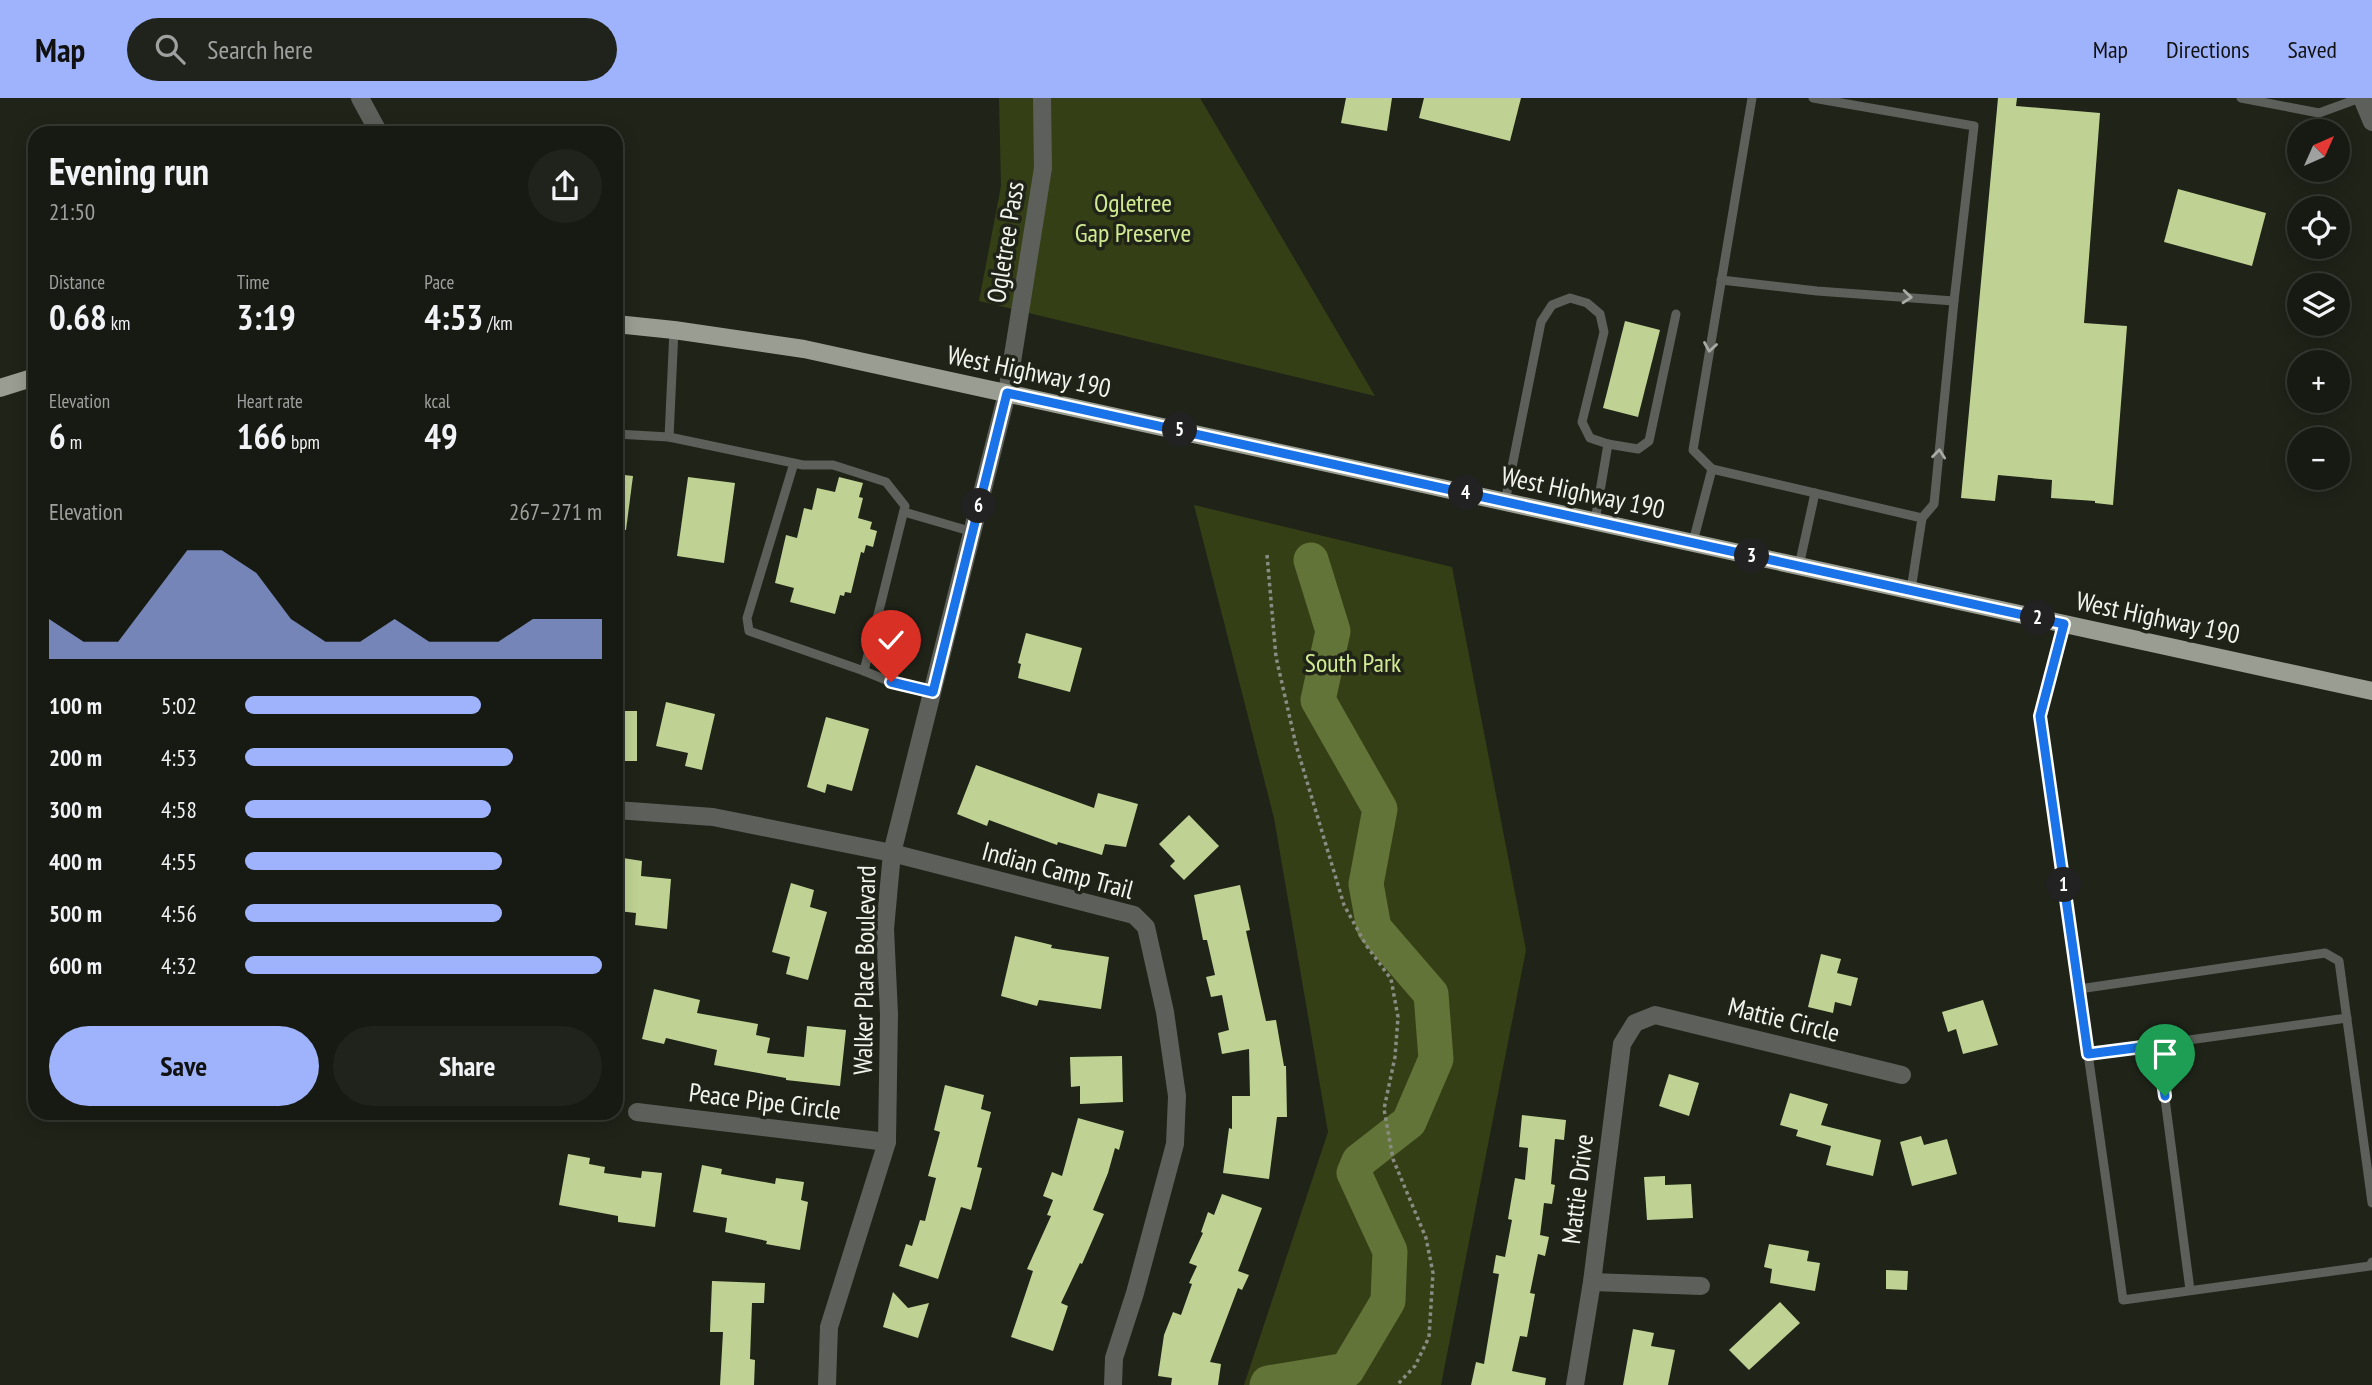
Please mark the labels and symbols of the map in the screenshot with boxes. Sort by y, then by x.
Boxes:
north arrow [2287,119,2350,182]
street label: Ogletree Pass [979,179,1031,305]
park label: Ogletree Gap Preserve [1075,186,1191,249]
one-way arrow [1902,289,1913,304]
street label: West Highway 190 [944,338,1114,404]
one-way arrow [1703,341,1718,353]
pin: 5 [1162,412,1198,448]
one-way arrow [1931,448,1946,459]
street label: West Highway 190 [1498,459,1668,525]
pin: 4 [1448,476,1484,510]
pin: 6 [962,488,996,524]
pin: 3 [1734,538,1770,574]
street label: West Highway 190 [2073,584,2243,650]
pin: 2 [2021,601,2056,636]
pin [861,610,921,682]
park label: South Park [1305,646,1401,679]
street label: Indian Camp Trail [979,834,1137,906]
street label: Walker Place Boulevard [846,865,882,1075]
pin: 1 [2046,868,2082,902]
street label: Mattie Circle [1725,989,1843,1049]
pin [2135,1024,2195,1096]
street label: Peace Pipe Circle [687,1075,843,1127]
street label: Mattie Drive [1554,1132,1600,1246]

